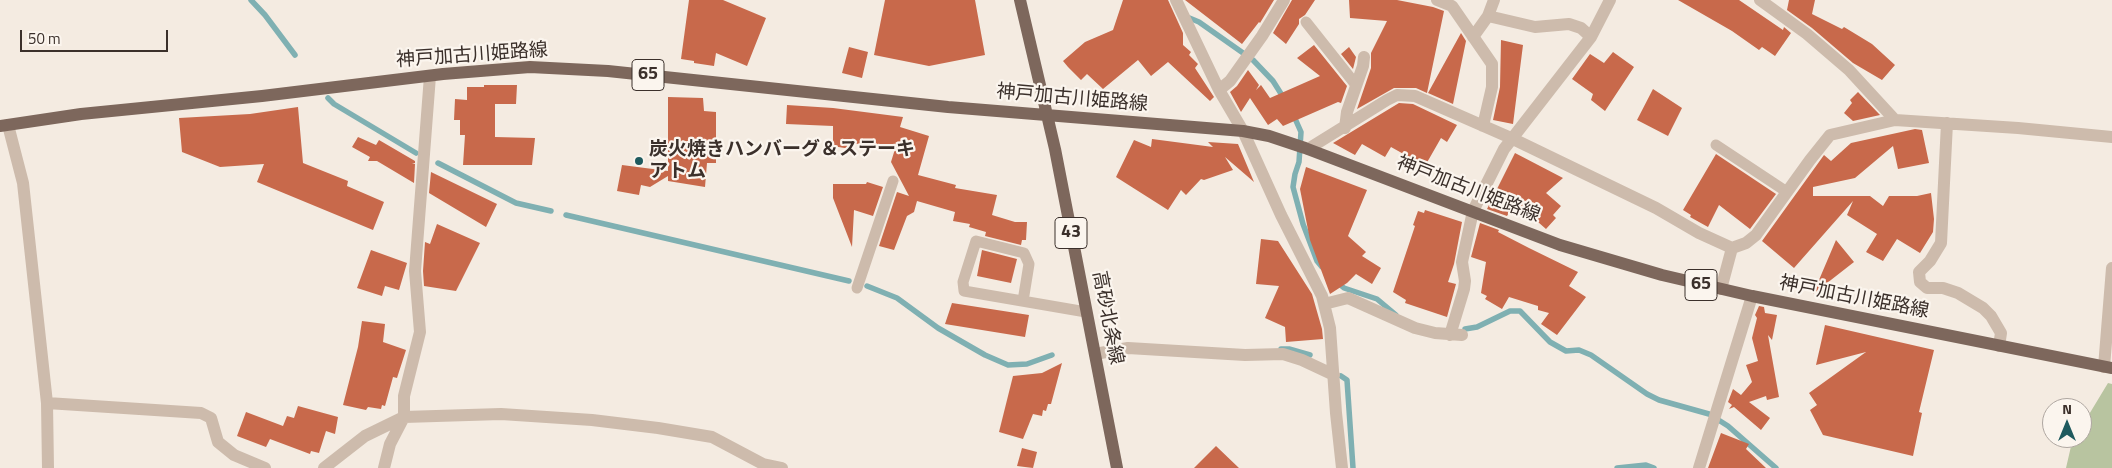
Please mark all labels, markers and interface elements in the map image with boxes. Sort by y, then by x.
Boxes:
scale bar [22,20,170,52]
text: 50 m [28,27,61,50]
street label: 神戸加古川姫路線 [395,39,549,73]
road number: 65 [632,60,664,90]
street label: 神戸加古川姫路線 [995,81,1149,117]
place label: 炭火焼きハンバーグ＆ステーキ アトム [649,139,915,183]
street label: 神戸加古川姫路線 [1393,152,1543,228]
marker: 炭火焼きハンバーグ＆ステーキ アトム [633,155,645,167]
road number: 43 [1055,218,1087,248]
street label: 高砂北条線 [1087,269,1127,367]
road number: 65 [1685,270,1717,300]
street label: 神戸加古川姫路線 [1777,272,1931,324]
north arrow [2042,398,2092,448]
text: N [2062,398,2072,419]

